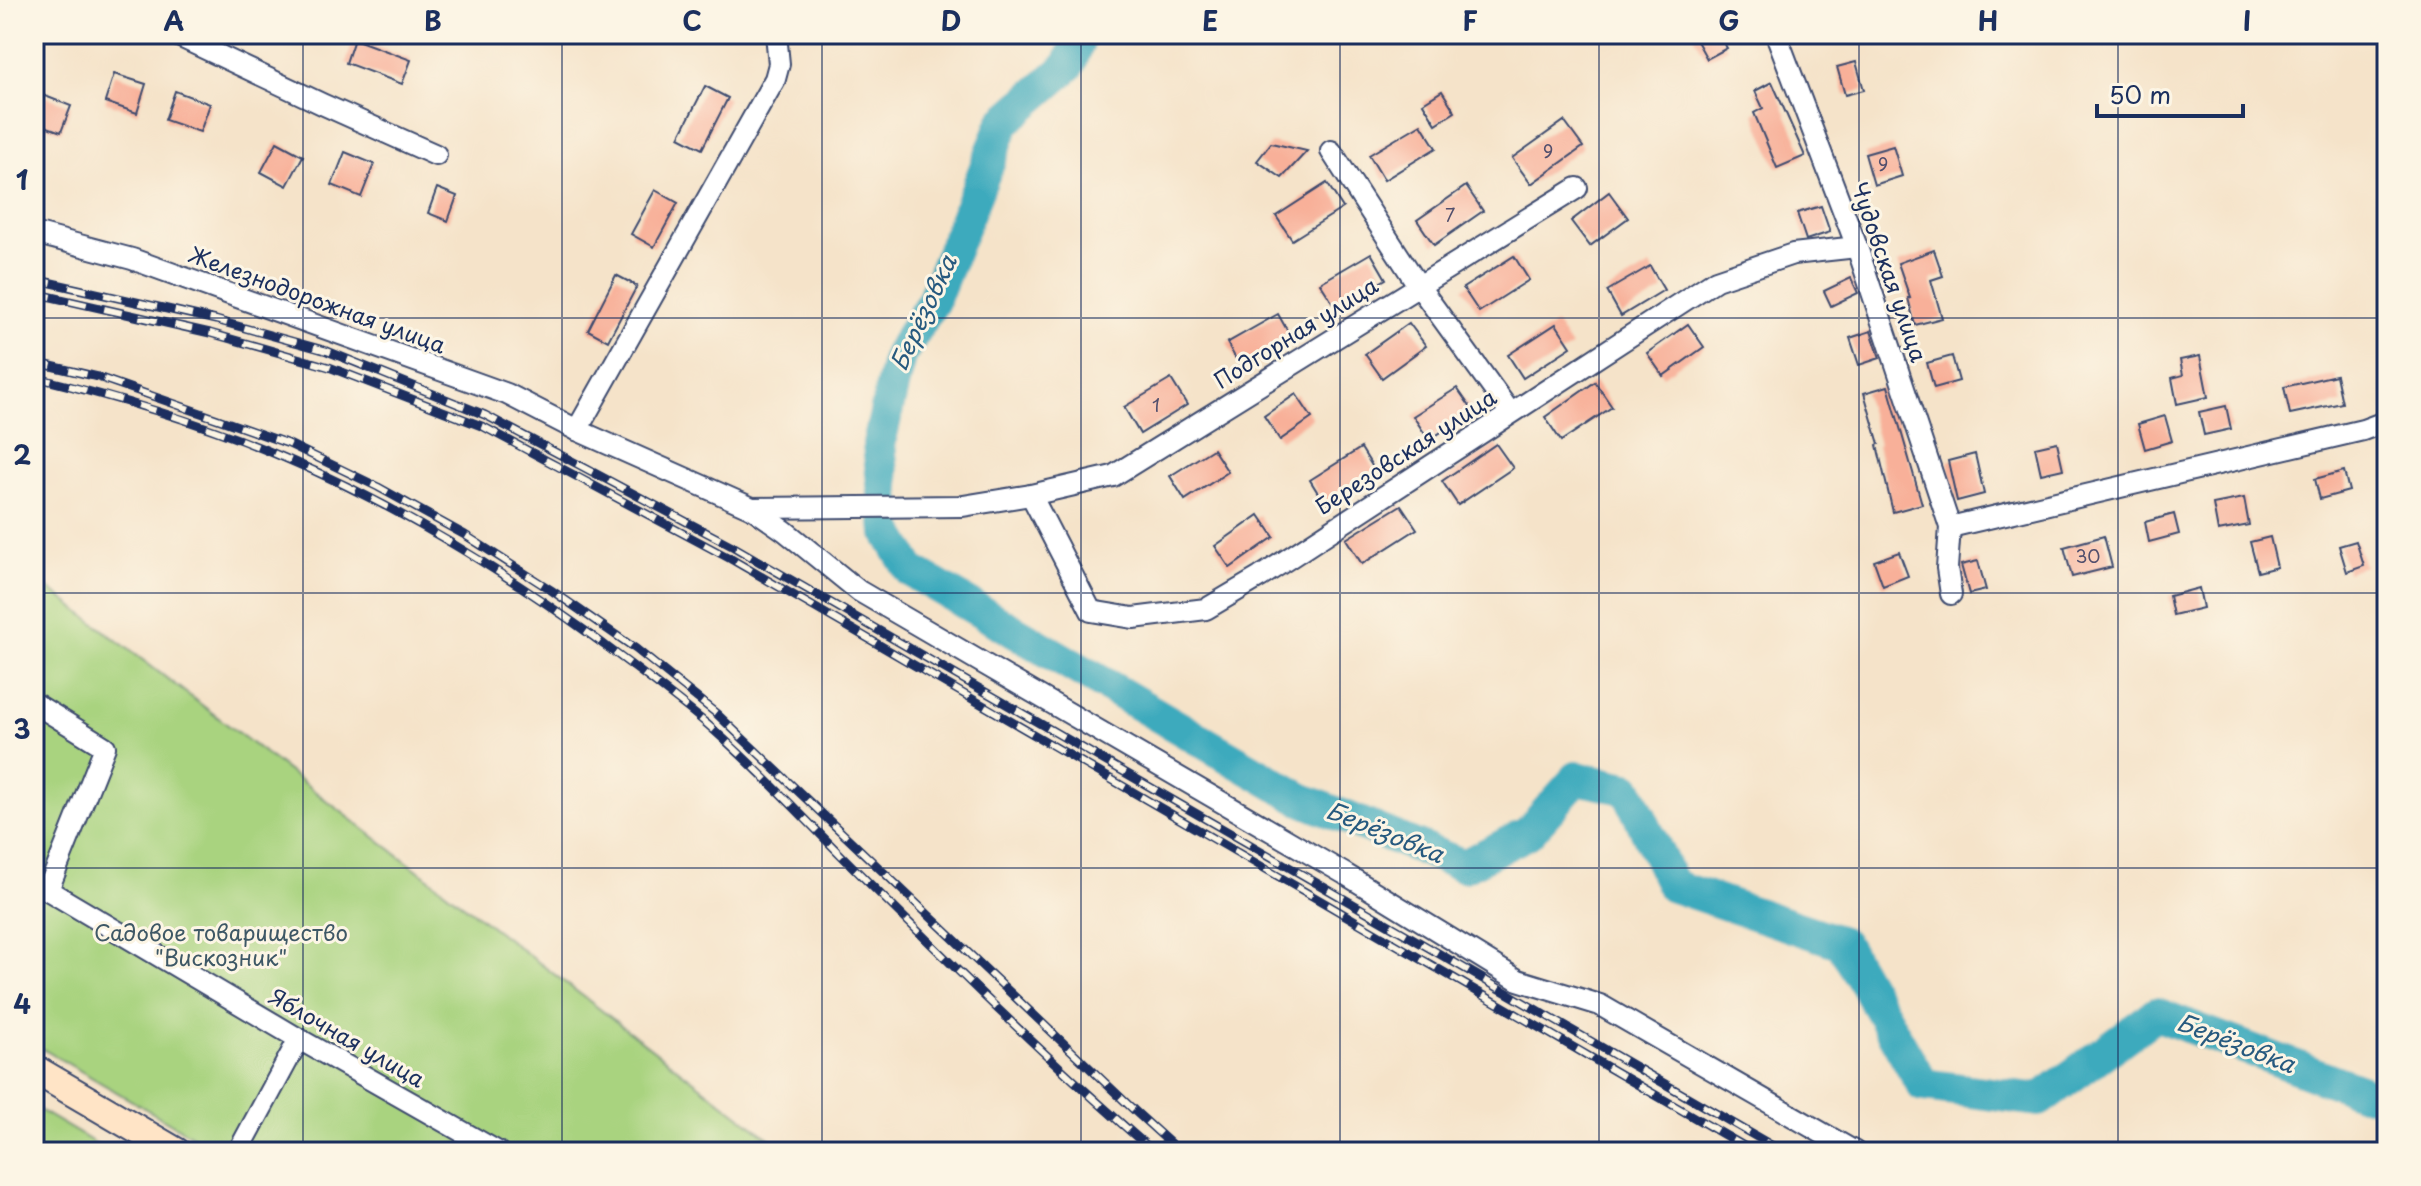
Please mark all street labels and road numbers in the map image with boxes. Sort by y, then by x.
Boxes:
street label: Чудовская улица [1844,177,1937,366]
street label: Железнодорожная улица [184,237,451,361]
street label: Подгорная улица [1207,268,1384,396]
street label: Березовская улица [1308,380,1502,522]
street label: Яблочная улица [264,979,432,1095]

